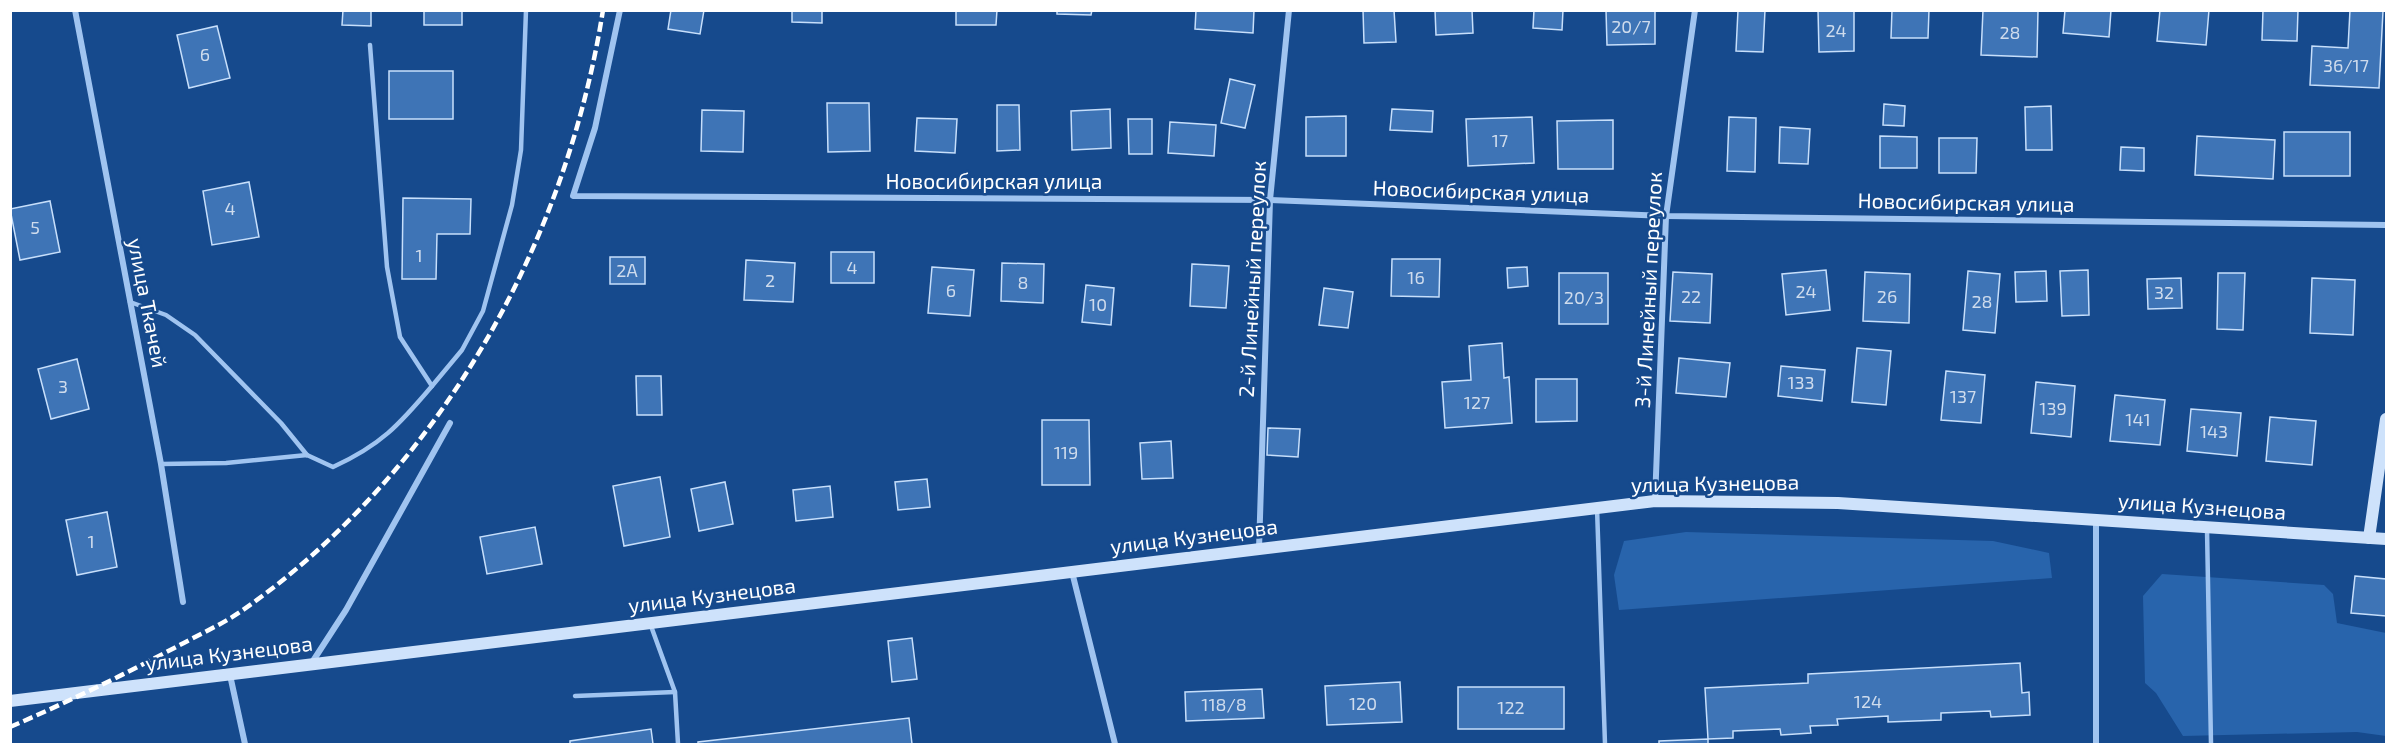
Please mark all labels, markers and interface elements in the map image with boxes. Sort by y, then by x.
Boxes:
house number: 20/7 [1611,15,1651,37]
house number: 24 [1825,19,1847,41]
house number: 28 [1999,21,2021,43]
house number: 6 [200,43,210,65]
house number: 36/17 [2323,54,2369,76]
house number: 17 [1492,129,1508,151]
street label: 2-й Линейный переулок [1233,160,1271,398]
street label: Новосибирская улица [886,168,1102,194]
street label: 3-й Линейный переулок [1629,171,1667,409]
street label: Новосибирская улица [1372,174,1590,208]
street label: Новосибирская улица [1857,187,2075,217]
house number: 4 [224,197,236,219]
house number: 5 [30,216,40,238]
street label: улица Ткачей [123,236,173,370]
house number: 1 [415,244,423,266]
house number: 4 [846,256,858,278]
house number: 2А [616,259,638,281]
house number: 16 [1407,266,1425,288]
house number: 2 [765,269,775,291]
house number: 8 [1018,271,1028,293]
house number: 6 [946,279,956,301]
house number: 24 [1795,280,1817,302]
house number: 32 [2154,281,2174,303]
house number: 22 [1681,285,1701,307]
house number: 26 [1877,285,1897,307]
house number: 20/3 [1564,286,1604,308]
house number: 28 [1971,290,1993,312]
house number: 10 [1089,293,1107,315]
house number: 133 [1787,371,1815,393]
house number: 3 [58,375,68,397]
house number: 137 [1950,385,1976,407]
house number: 127 [1464,391,1490,413]
house number: 139 [2039,397,2067,419]
house number: 141 [2125,408,2151,430]
house number: 143 [2200,420,2228,442]
house number: 119 [1054,441,1078,463]
street label: улица Кузнецова [1631,469,1799,497]
street label: улица Кузнецова [2117,487,2287,525]
street label: улица Кузнецова [1109,513,1279,559]
house number: 1 [87,530,95,552]
street label: улица Кузнецова [627,572,797,618]
street label: улица Кузнецова [144,630,314,676]
house number: 124 [1854,690,1882,712]
house number: 120 [1349,692,1377,714]
house number: 118/8 [1201,693,1247,715]
house number: 122 [1497,696,1525,718]

